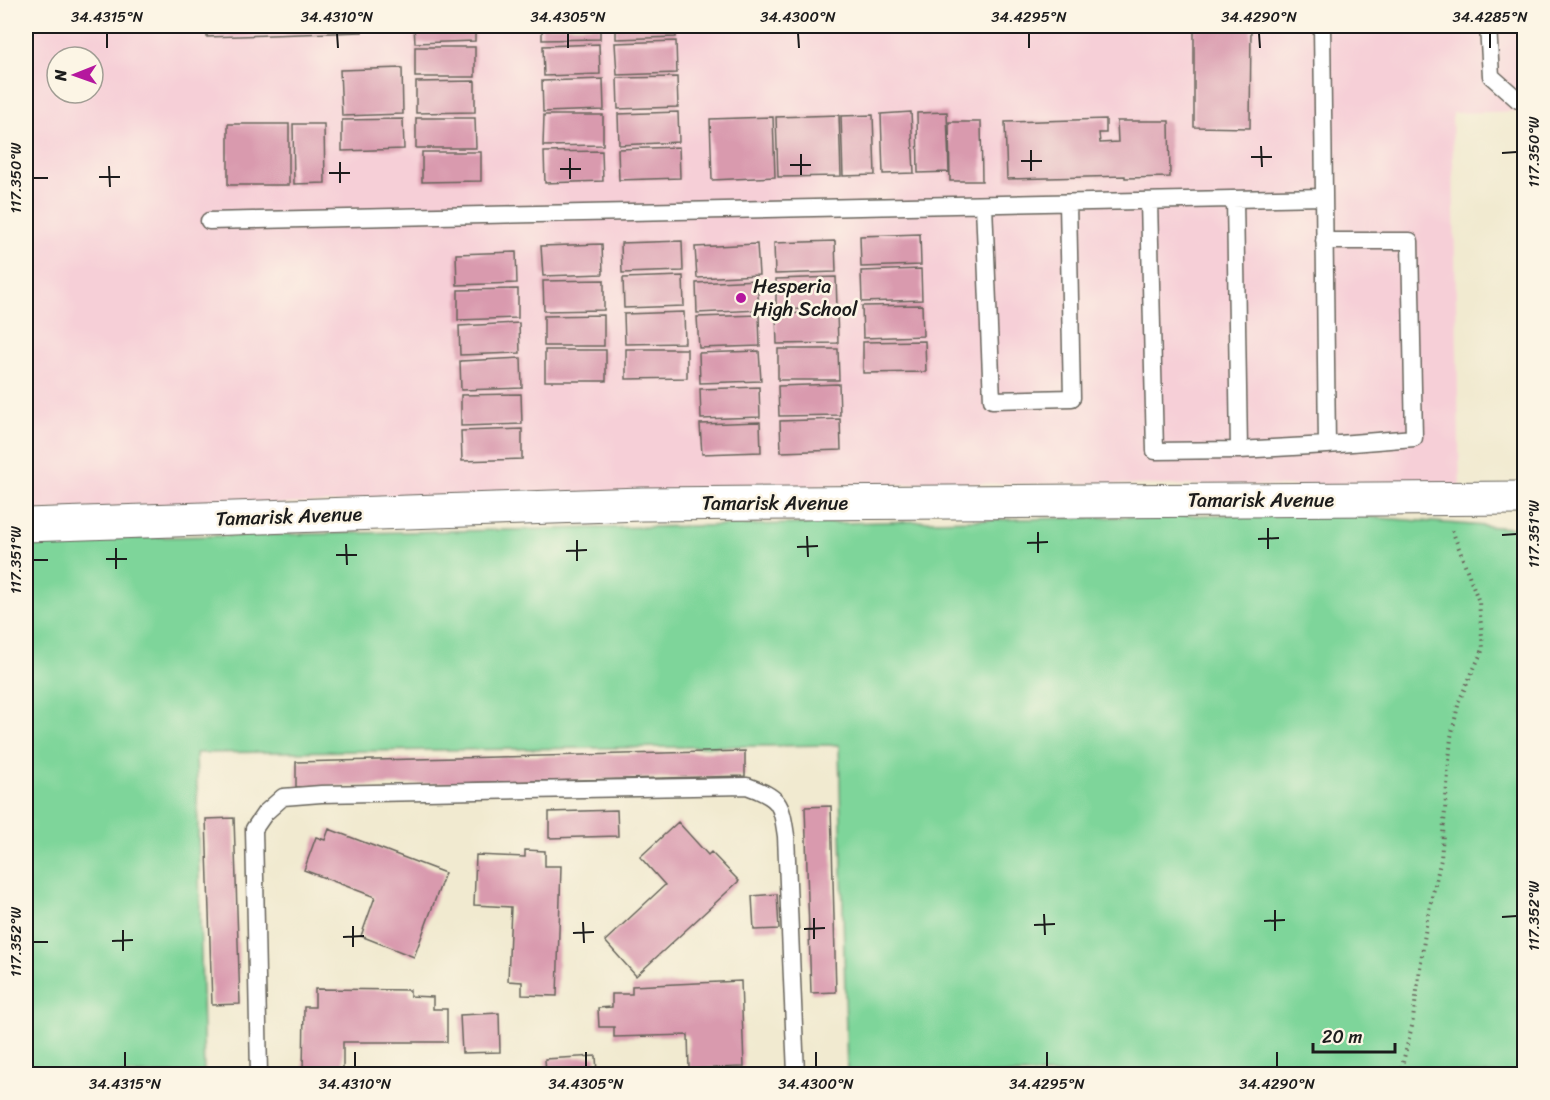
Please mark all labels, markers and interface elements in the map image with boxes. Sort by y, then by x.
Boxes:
text: 34.4315°N [71,4,144,30]
text: 34.4310°N [301,4,374,30]
text: 34.4305°N [530,4,606,30]
text: 34.4300°N [760,4,836,30]
text: 34.4295°N [991,4,1067,30]
text: 34.4290°N [1221,4,1297,30]
text: 34.4285°N [1452,4,1528,30]
north arrow [45,45,105,105]
text: N [46,69,75,82]
text: 117.350°W [1521,116,1547,187]
text: 117.350°W [3,142,29,213]
place label: Hesperia High School [753,269,859,327]
marker: Hesperia High School [734,291,748,305]
street label: Tamarisk Avenue [1188,483,1335,518]
street label: Tamarisk Avenue [702,486,849,521]
street label: Tamarisk Avenue [215,496,363,537]
text: 117.351°W [1521,500,1547,568]
text: 117.351°W [3,526,29,594]
text: 117.352°W [1521,881,1547,951]
text: 117.352°W [3,907,29,977]
scale bar [1313,1016,1396,1054]
text: 20 m [1322,1021,1362,1053]
text: 34.4315°N [89,1071,162,1097]
text: 34.4310°N [319,1071,392,1097]
text: 34.4305°N [548,1071,624,1097]
text: 34.4300°N [778,1071,854,1097]
text: 34.4295°N [1009,1071,1085,1097]
text: 34.4290°N [1239,1071,1315,1097]

